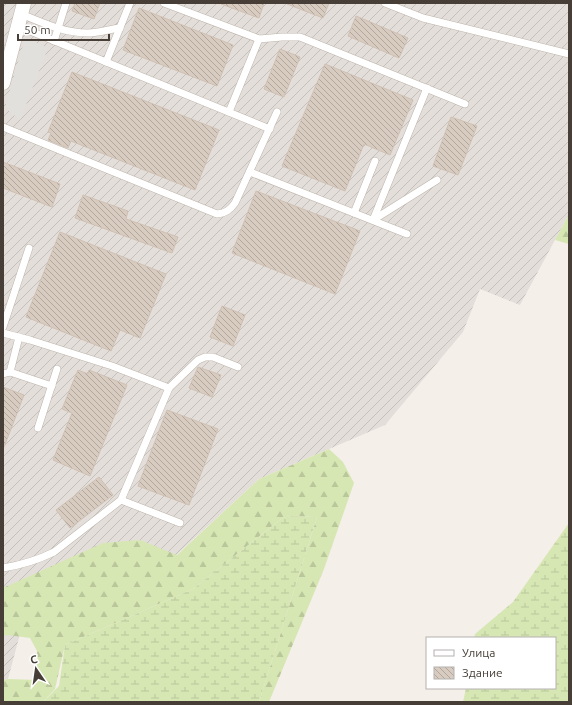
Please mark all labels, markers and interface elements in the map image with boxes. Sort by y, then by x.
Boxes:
scale bar [18,16,109,42]
text: 50 m [24,23,51,36]
legend [426,637,556,689]
text: Улица [462,646,495,659]
north arrow [16,649,56,689]
text: С [29,653,39,666]
text: Здание [462,666,503,679]

